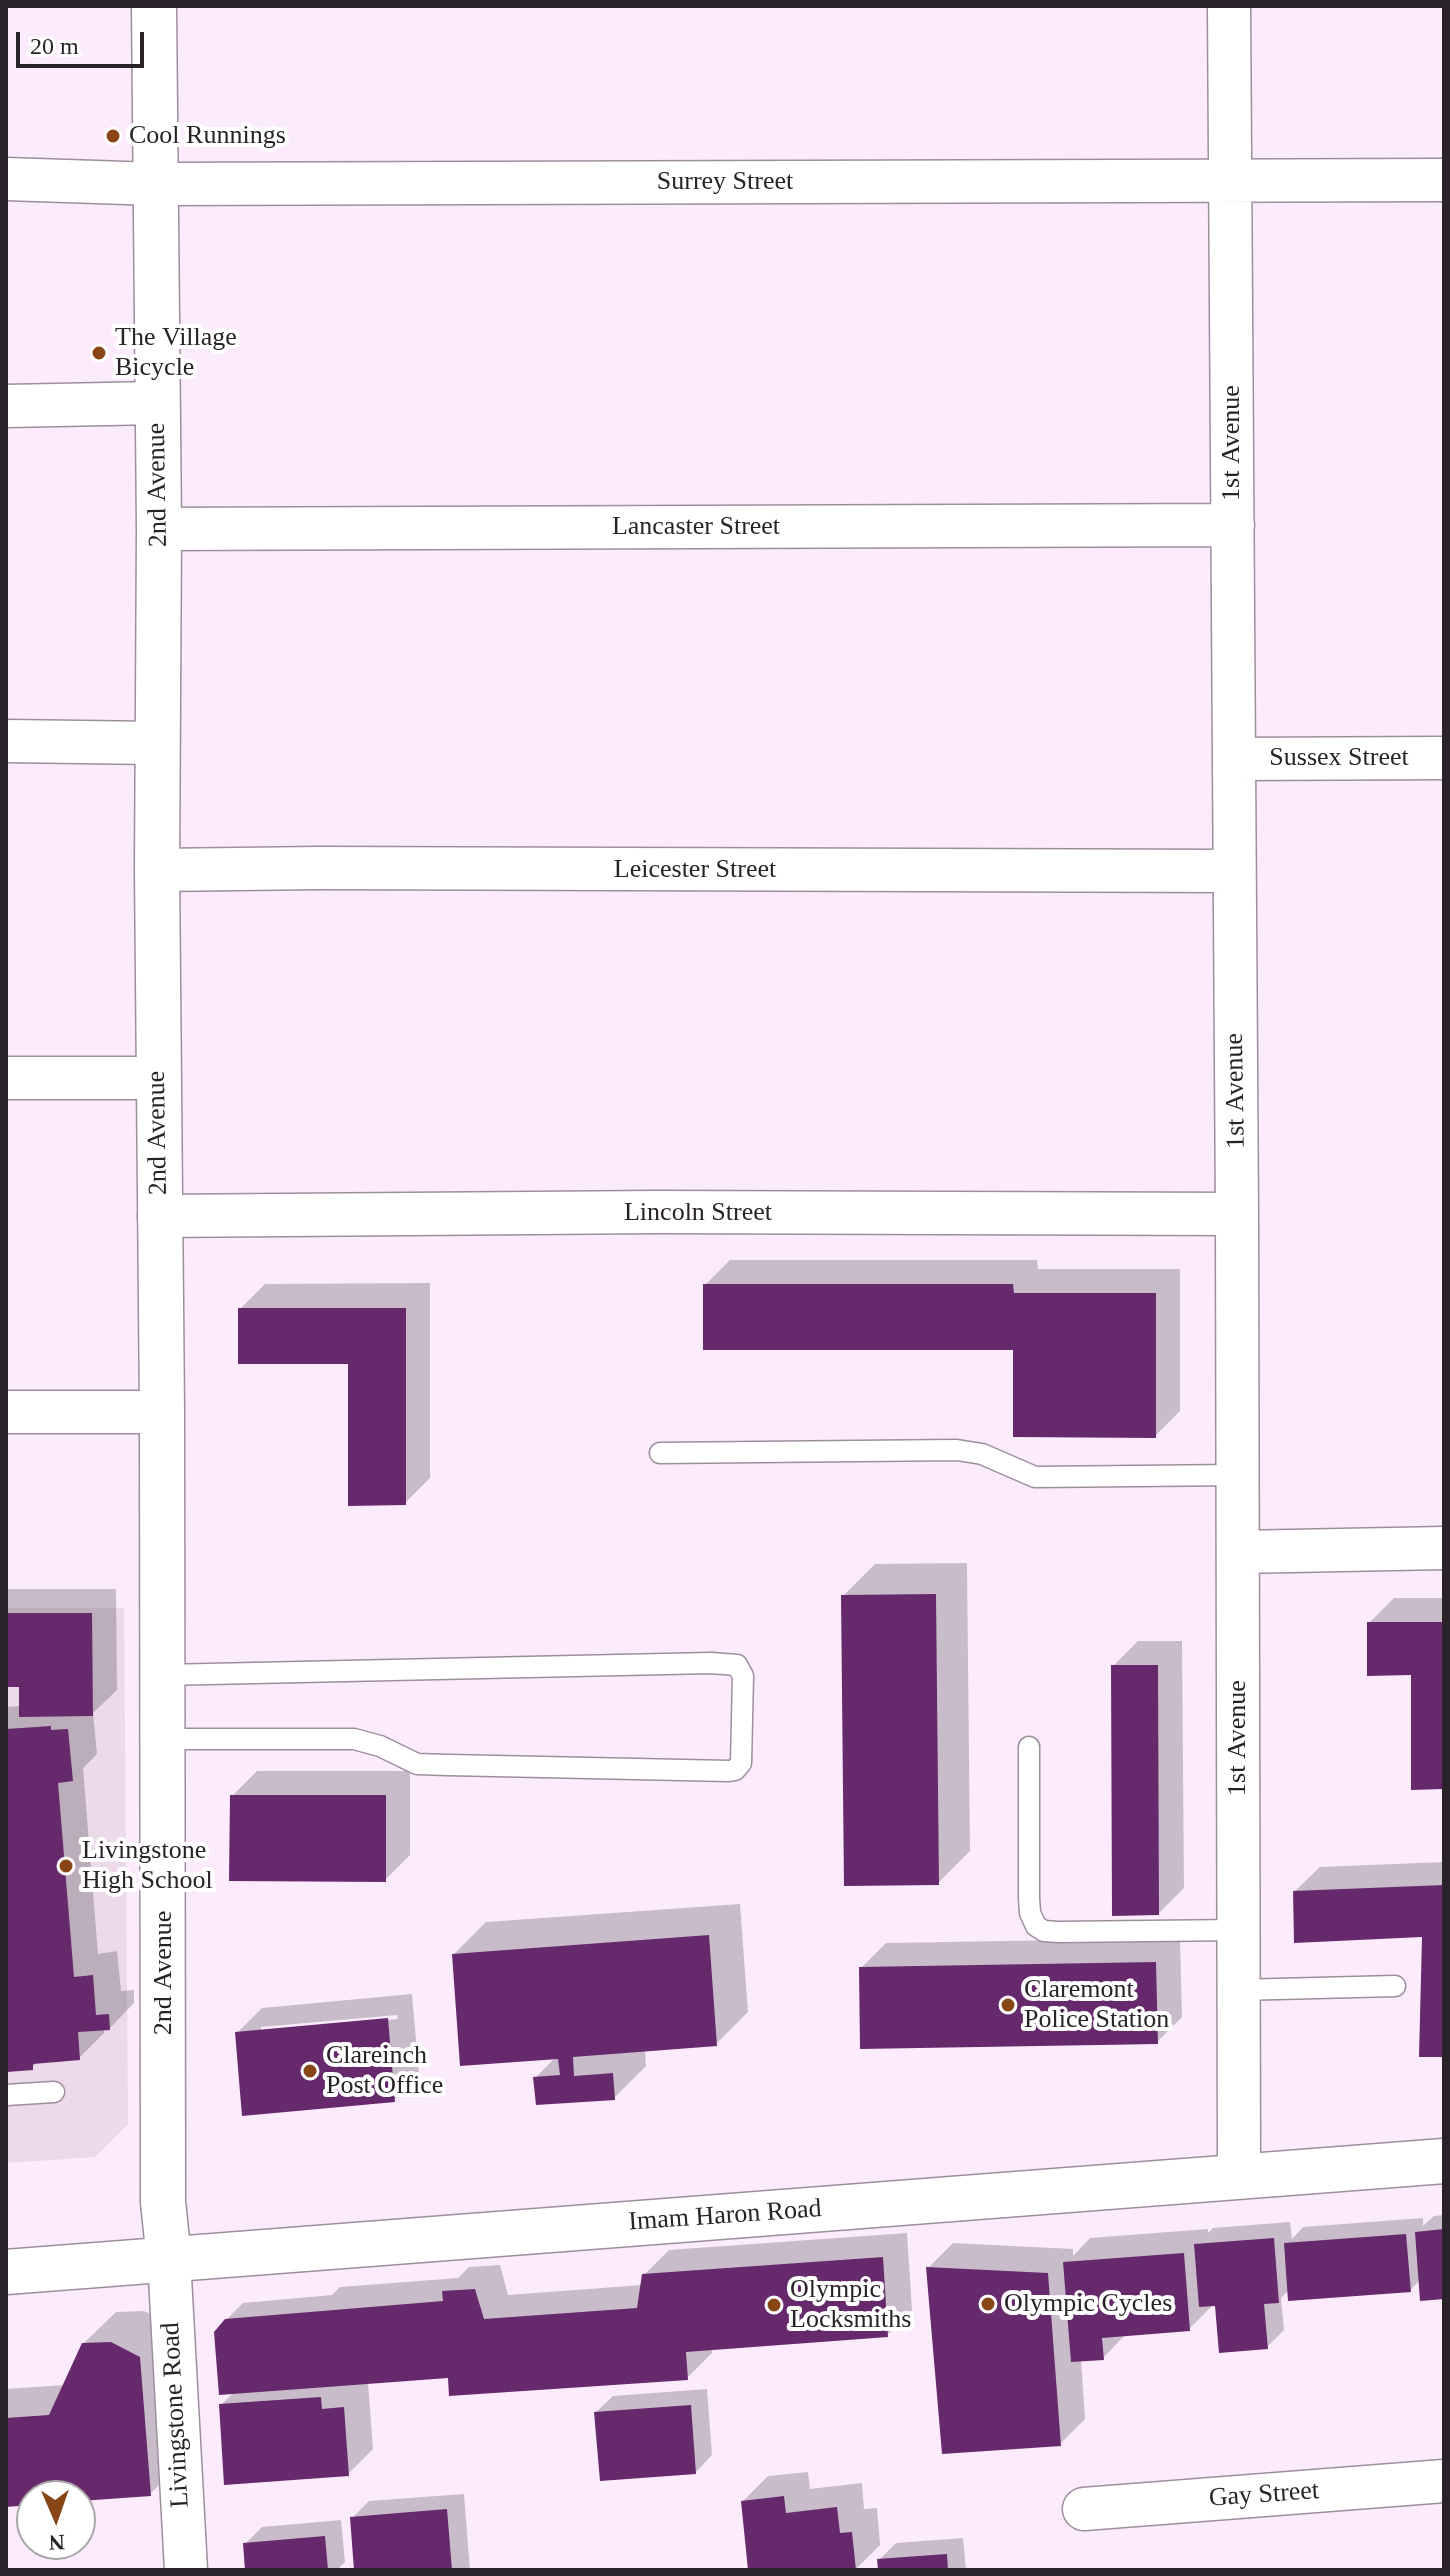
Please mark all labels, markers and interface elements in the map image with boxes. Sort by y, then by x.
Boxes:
scale bar [20,16,148,66]
text: 20 m [30,33,79,59]
place label: Cool Runnings [129,120,286,152]
marker: Cool Runnings [104,127,122,145]
street label: Surrey Street [657,166,793,198]
place label: The Village Bicycle [115,322,237,384]
marker: The Village Bicycle [90,344,108,362]
street label: 1st Avenue [1216,385,1248,501]
street label: 2nd Avenue [141,423,175,547]
street label: Lancaster Street [612,511,780,543]
street label: Sussex Street [1269,742,1409,774]
street label: Leicester Street [614,854,776,886]
street label: 1st Avenue [1219,1033,1253,1149]
street label: 2nd Avenue [141,1071,175,1195]
street label: Lincoln Street [624,1197,772,1229]
street label: 1st Avenue [1222,1680,1254,1796]
place label: Livingstone High School [82,1835,213,1896]
marker: Livingstone High School [57,1857,75,1875]
street label: 2nd Avenue [148,1911,180,2035]
place label: Claremont Police Station [1024,1974,1169,2036]
marker: Claremont Police Station [999,1996,1017,2014]
place label: Clareinch Post Office [326,2040,443,2102]
marker: Clareinch Post Office [301,2062,319,2080]
street label: Imam Haron Road [627,2194,823,2238]
place label: Olympic Locksmiths [790,2274,911,2336]
place label: Olympic Cycles [1004,2288,1172,2320]
marker: Olympic Cycles [979,2295,997,2313]
marker: Olympic Locksmiths [765,2296,783,2314]
street label: Livingstone Road [156,2322,196,2508]
street label: Gay Street [1208,2476,1320,2514]
north arrow [16,2480,96,2560]
text: N [48,2530,65,2555]

